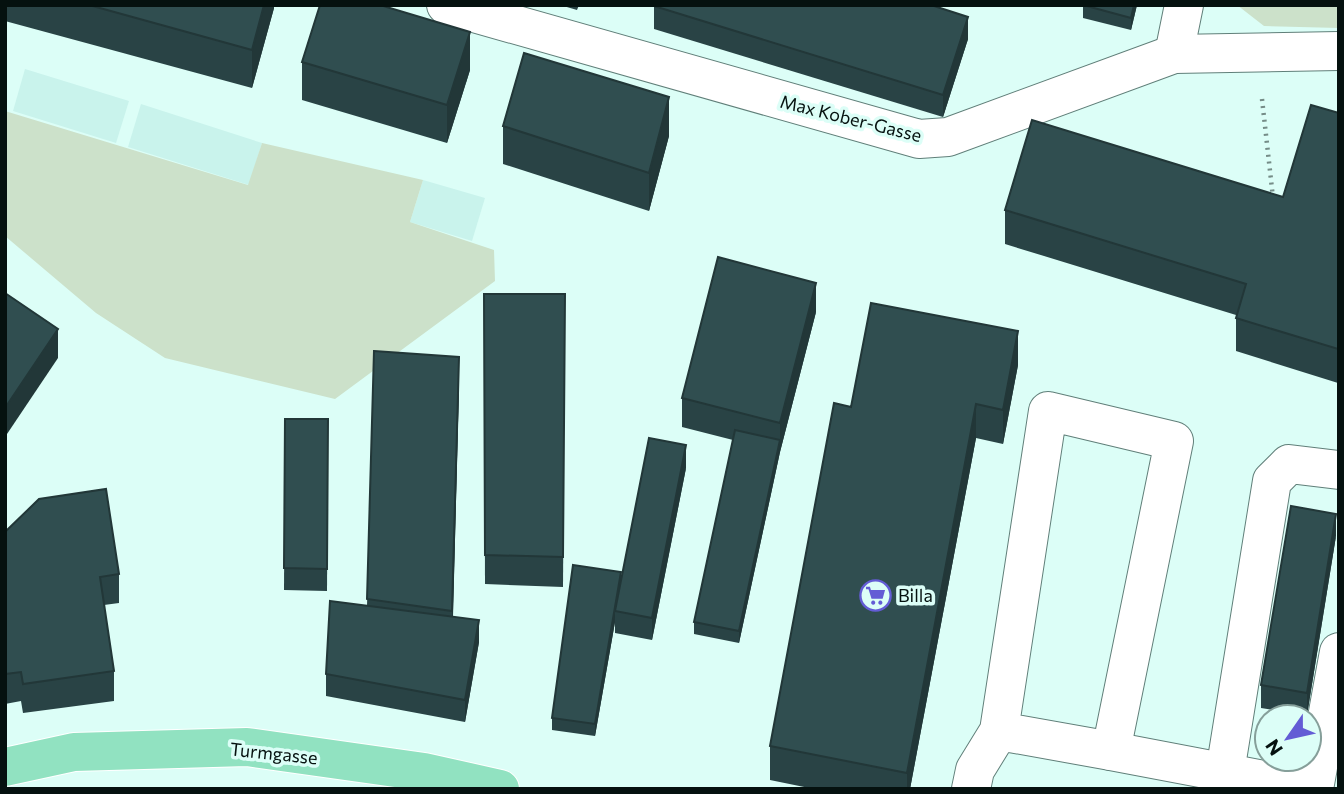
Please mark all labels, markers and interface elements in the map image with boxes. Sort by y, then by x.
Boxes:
street label: Max Kober-Gasse [778,90,924,146]
supermarket icon: Billa [858,578,892,612]
place label: Billa [898,584,933,606]
north arrow [1253,703,1323,773]
text: N [1260,735,1287,760]
street label: Turmgasse [229,737,319,769]

